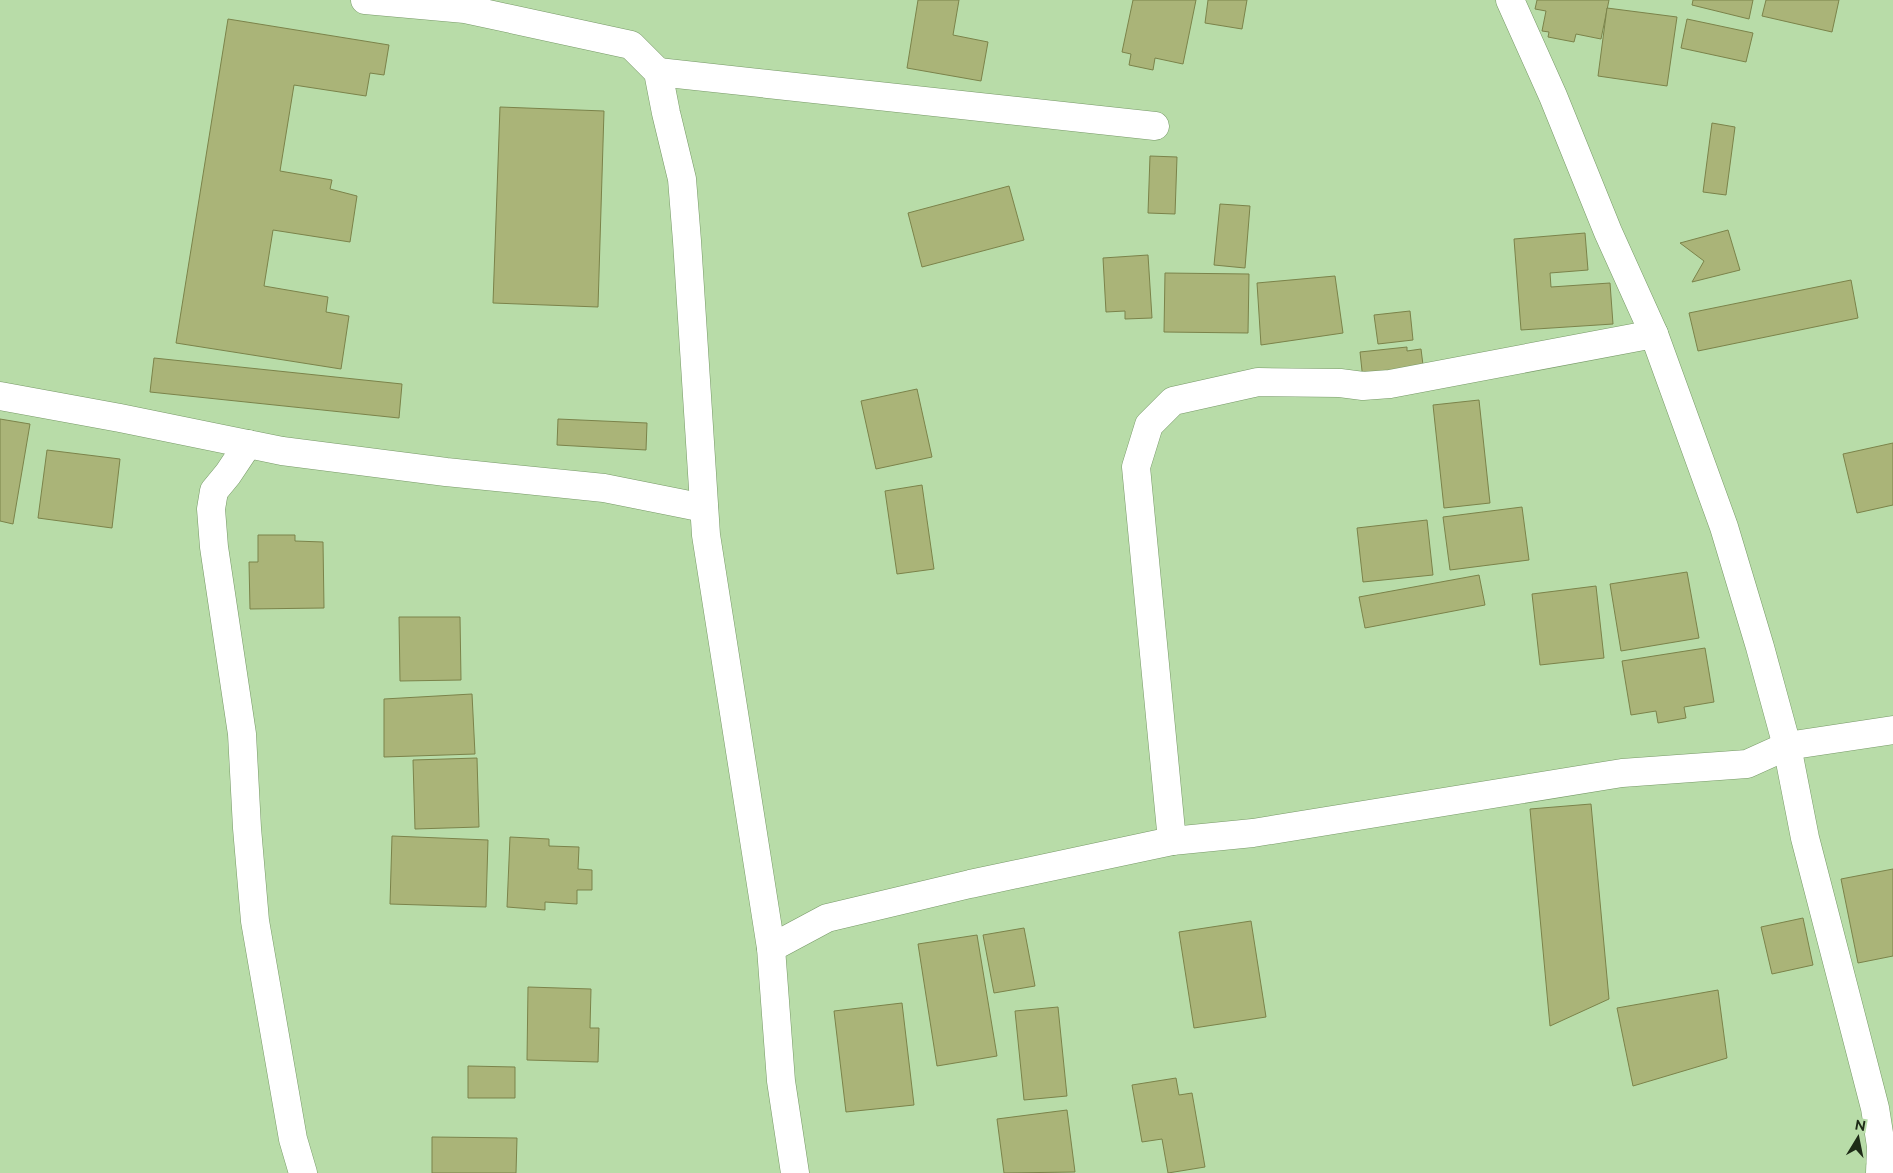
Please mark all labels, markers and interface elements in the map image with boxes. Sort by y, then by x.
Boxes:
north arrow [1833,1113,1883,1163]
text: N [1854,1116,1867,1134]

